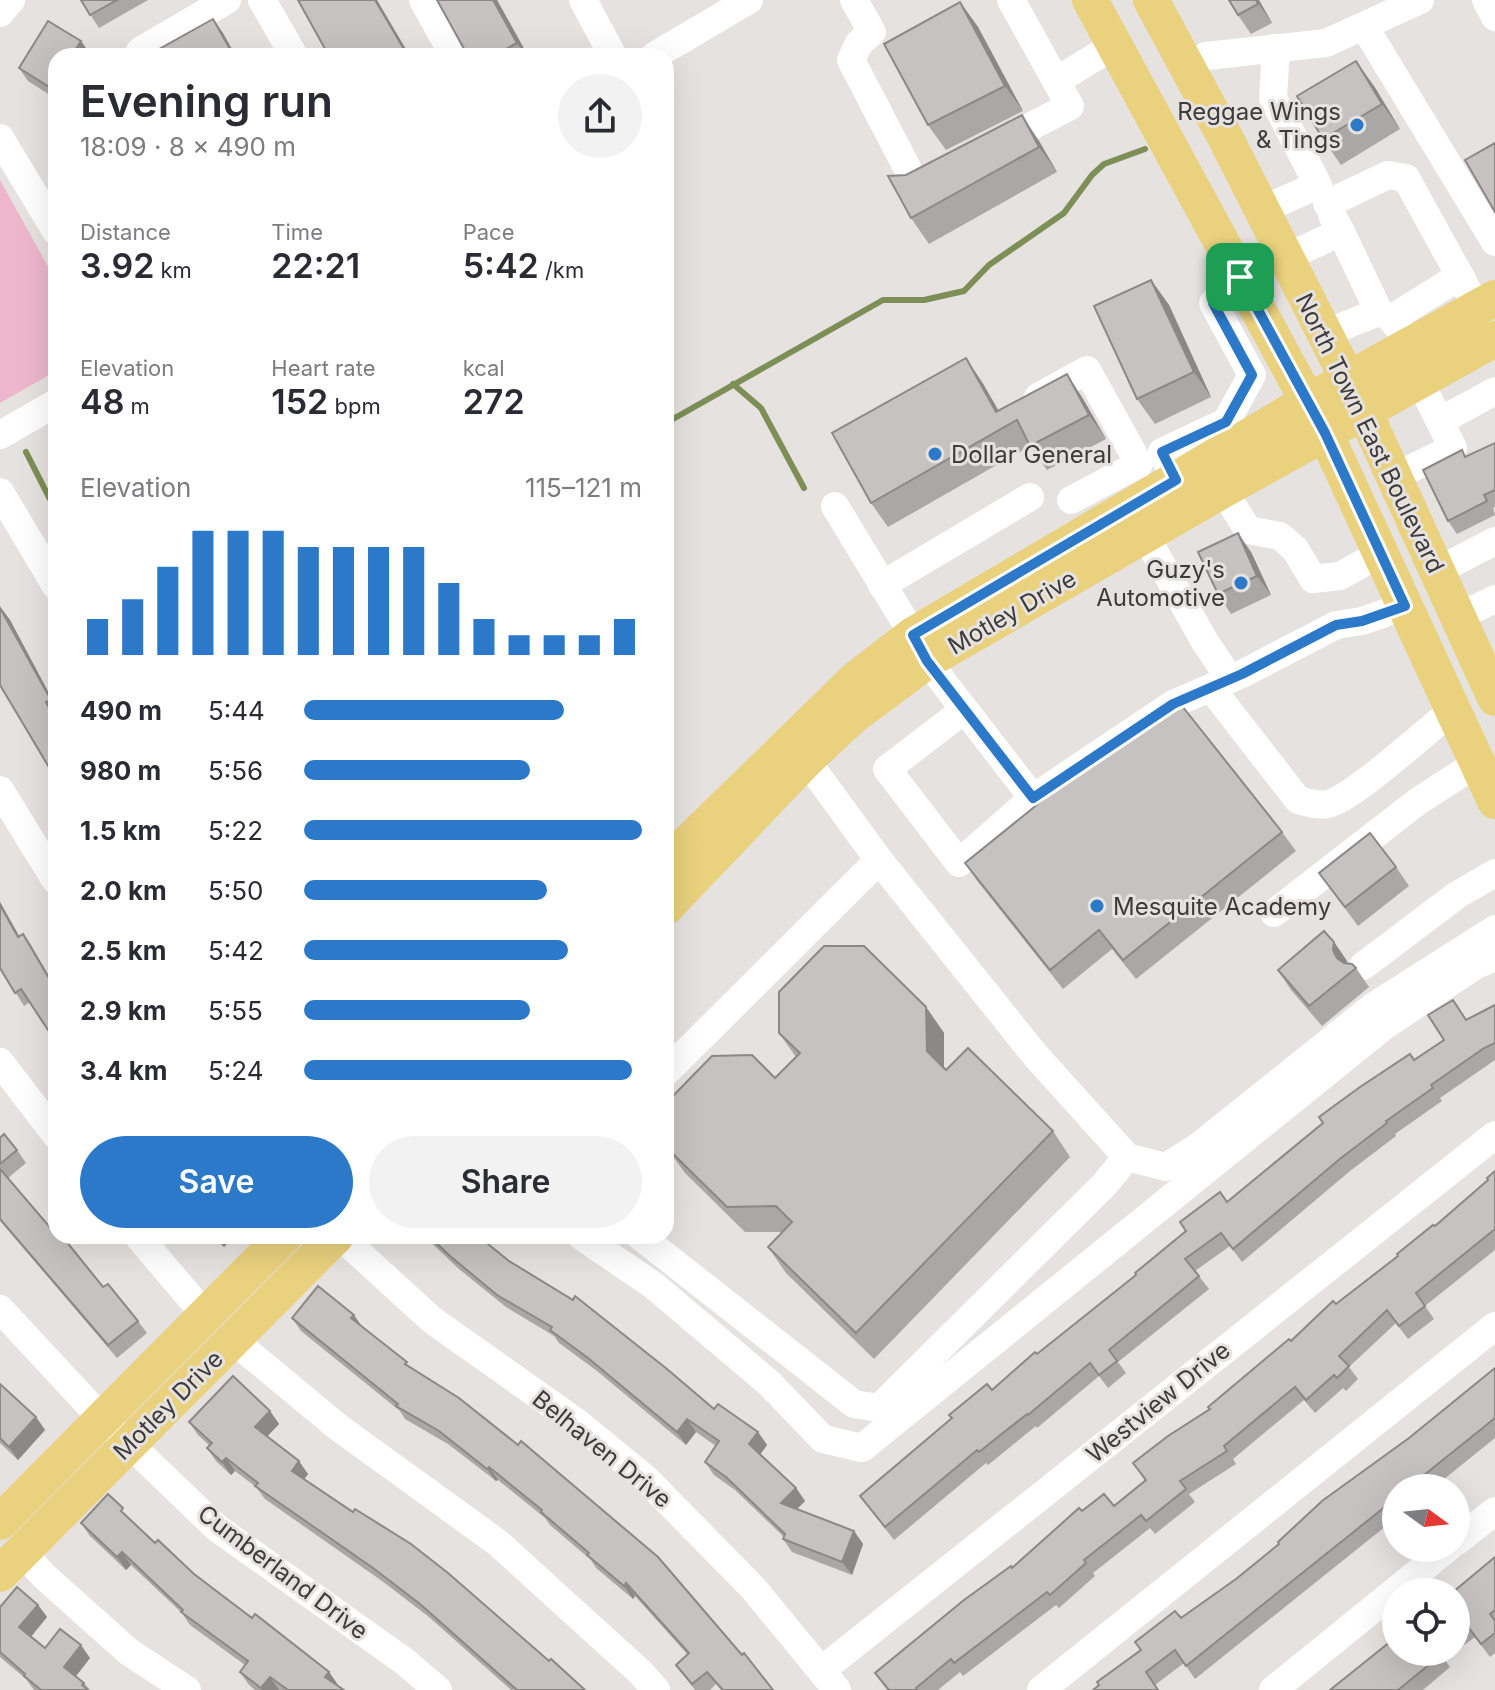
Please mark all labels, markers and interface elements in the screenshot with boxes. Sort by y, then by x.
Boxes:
text: Evening run [80,74,333,128]
button: share [558,74,642,158]
place label: Reggae Wings & Tings [1177,97,1341,154]
marker: Reggae Wings & Tings [1348,116,1366,134]
text: 18:09 · 8 × 490 m [80,131,296,162]
text: Distance [80,219,171,245]
text: Time [271,219,323,245]
text: Pace [463,219,514,245]
pin [1206,243,1274,311]
text: 3.92 [80,245,154,286]
text: 22:21 [271,245,360,286]
text: 5:42 [463,245,539,286]
icon: arrive [1218,255,1262,299]
text: km [154,257,192,283]
text: /km [539,257,584,283]
street label: North Town East Boulevard [1290,288,1450,578]
text: Elevation [80,355,174,381]
text: Heart rate [271,355,376,381]
text: kcal [463,355,505,381]
text: 48 [80,381,124,422]
text: 152 [271,381,328,422]
text: 272 [463,381,525,422]
text: m [124,393,150,419]
text: bpm [328,393,381,419]
place label: Dollar General [951,440,1112,469]
marker: Dollar General [926,445,944,463]
text: Elevation [80,472,191,503]
text: 115–121 m [525,472,642,503]
place label: Guzy's Automotive [1096,555,1225,612]
street label: Motley Drive [943,564,1081,660]
marker: Guzy's Automotive [1232,574,1250,592]
text: 490 m [80,695,162,726]
text: 5:44 [208,695,265,726]
text: 980 m [80,755,161,786]
text: 5:56 [208,755,263,786]
text: 1.5 km [80,815,161,846]
text: 5:22 [208,815,263,846]
text: 2.0 km [80,875,167,906]
text: 5:50 [208,875,264,906]
place label: Mesquite Academy [1113,892,1331,921]
marker: Mesquite Academy [1088,897,1106,915]
text: 2.5 km [80,935,166,966]
text: 5:42 [208,935,264,966]
text: 2.9 km [80,995,167,1026]
text: 5:55 [208,995,263,1026]
text: 3.4 km [80,1055,167,1086]
text: 5:24 [208,1055,264,1086]
button: Save [80,1136,353,1228]
button: Share [369,1136,642,1228]
street label: Westview Drive [1080,1335,1236,1469]
street label: Motley Drive [107,1344,229,1466]
street label: Belhaven Drive [527,1384,677,1514]
north arrow [1382,1474,1470,1562]
map controls [1382,1474,1470,1666]
street label: Cumberland Drive [192,1499,374,1645]
button: locate [1382,1578,1470,1666]

